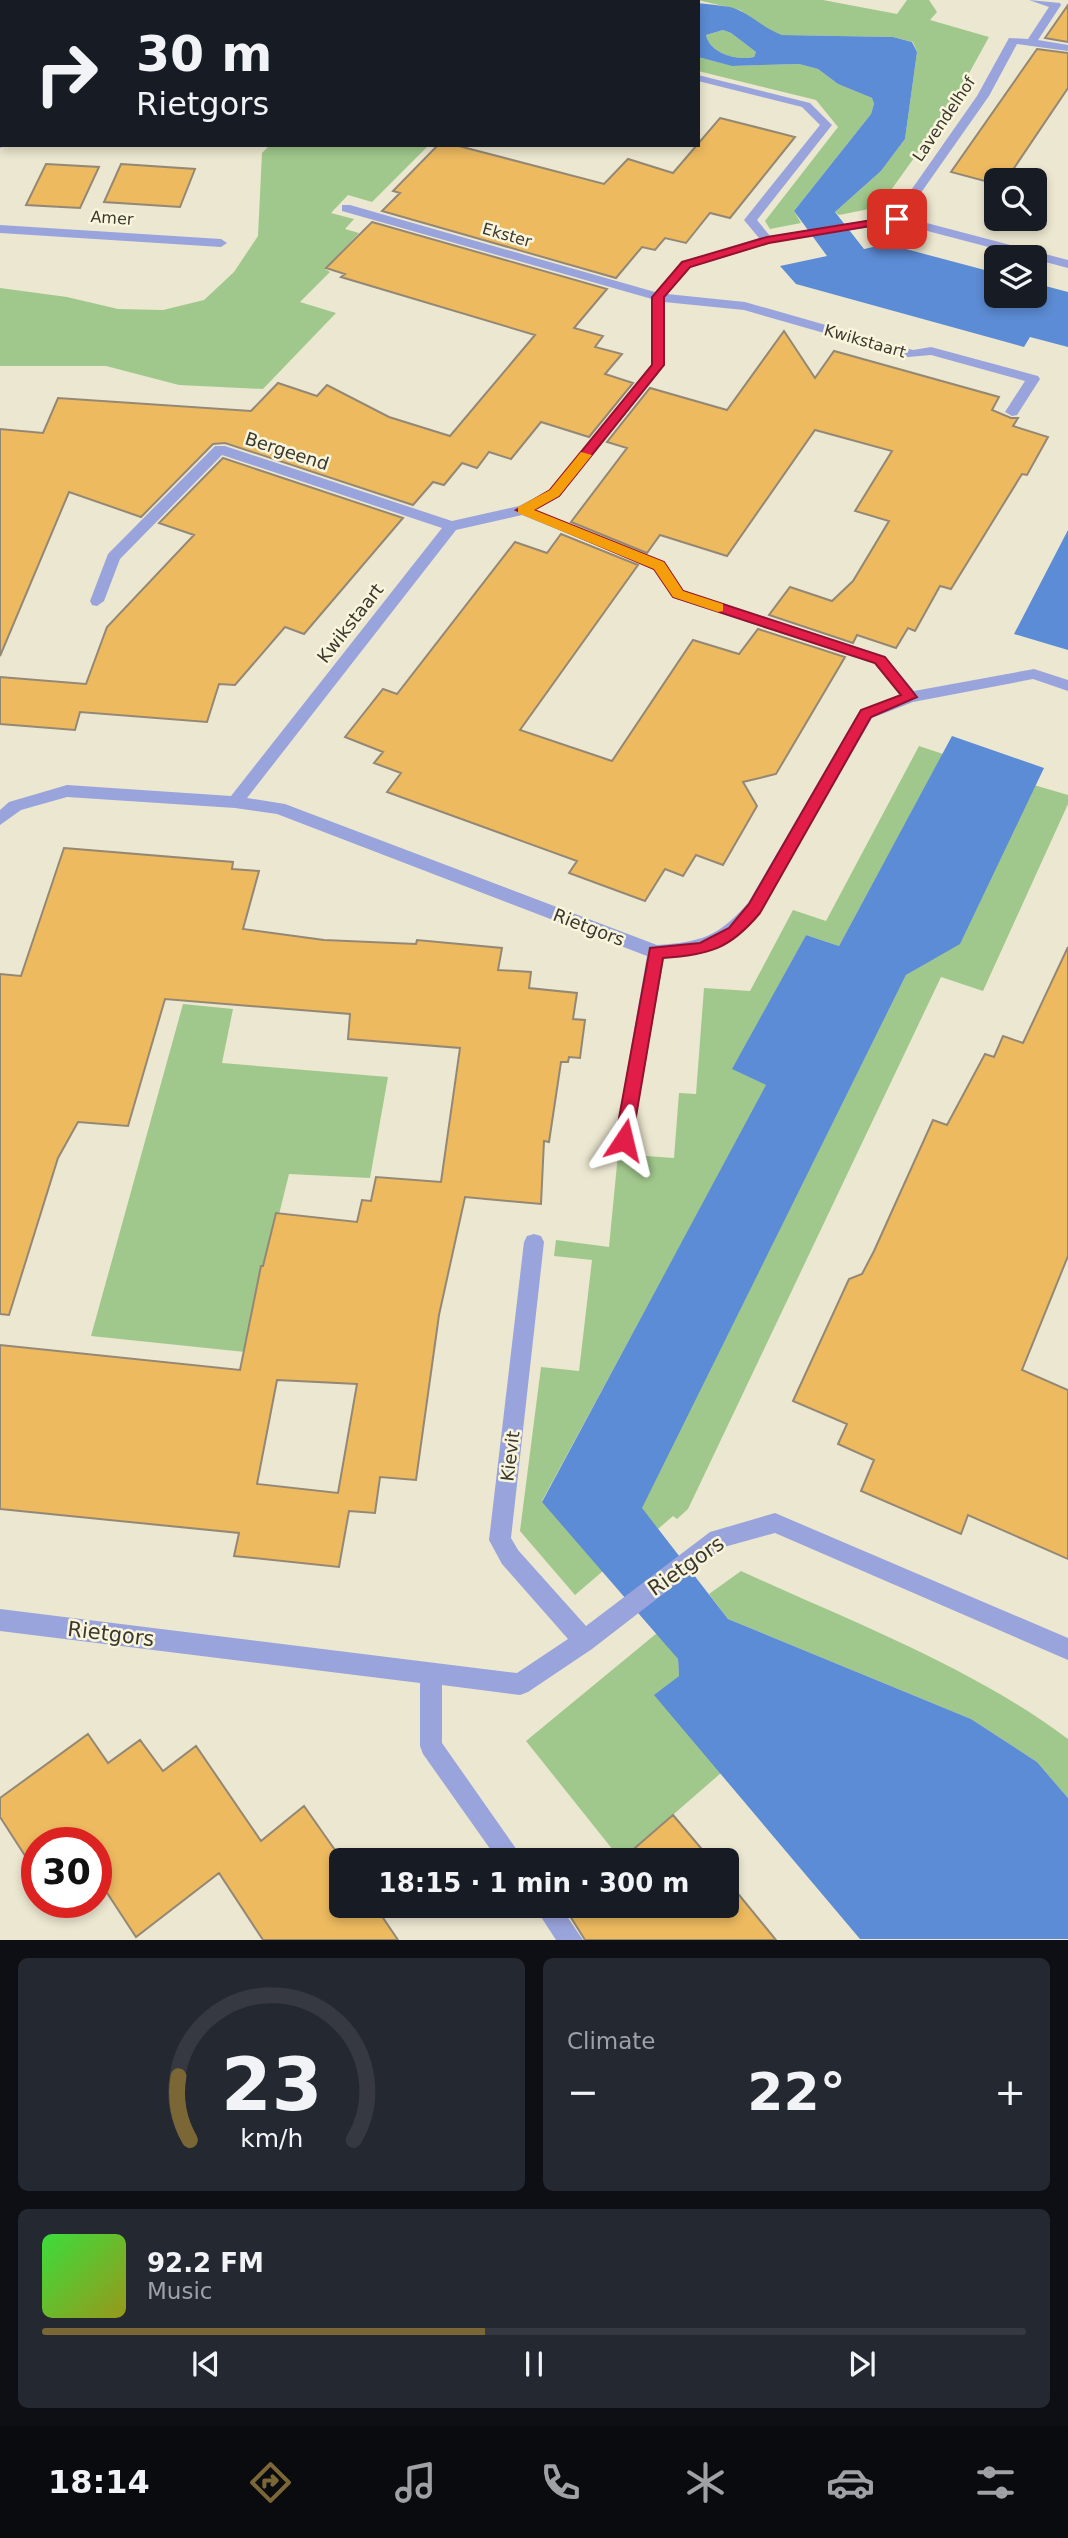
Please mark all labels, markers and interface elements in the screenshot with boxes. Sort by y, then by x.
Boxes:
text: 30 m [136,26,272,83]
icon: right [21,28,112,119]
street label: Lavendelhof [909,73,980,165]
text: Rietgors [136,85,269,123]
map controls [984,168,1047,308]
button: search [984,168,1047,231]
pin [867,189,927,249]
icon: arrive [878,200,916,238]
street label: Amer [90,207,135,229]
street label: Ekster [480,219,534,251]
button: layers [984,245,1047,308]
street label: Kwikstaart [822,320,908,362]
street label: Bergeend [242,428,332,474]
street label: Kwikstaart [313,579,387,667]
street label: Rietgors [550,904,628,950]
position arrow [587,1103,661,1177]
street label: Kievit [496,1430,524,1482]
street label: Rietgors [643,1531,729,1601]
street label: Rietgors [66,1617,156,1651]
speed limit sign: 30 [21,1827,112,1918]
text: 18:15 · 1 min · 300 m [379,1868,689,1898]
text: Climate [567,2028,656,2054]
text: 23 [221,2043,322,2128]
text: 22° [747,2062,846,2122]
text: − [567,2070,599,2114]
text: + [994,2070,1026,2114]
text: km/h [240,2124,303,2153]
text: 92.2 FM [147,2248,264,2278]
text: Music [147,2278,212,2304]
icon: previous [187,2345,225,2383]
icon: pause [515,2345,553,2383]
icon: next [843,2345,881,2383]
icon: directions [246,2458,295,2507]
icon: music [391,2458,440,2507]
icon: phone [536,2458,585,2507]
icon: climate [681,2458,730,2507]
icon: car [826,2458,875,2507]
icon: filters [971,2458,1020,2507]
text: 18:14 [48,2463,150,2501]

